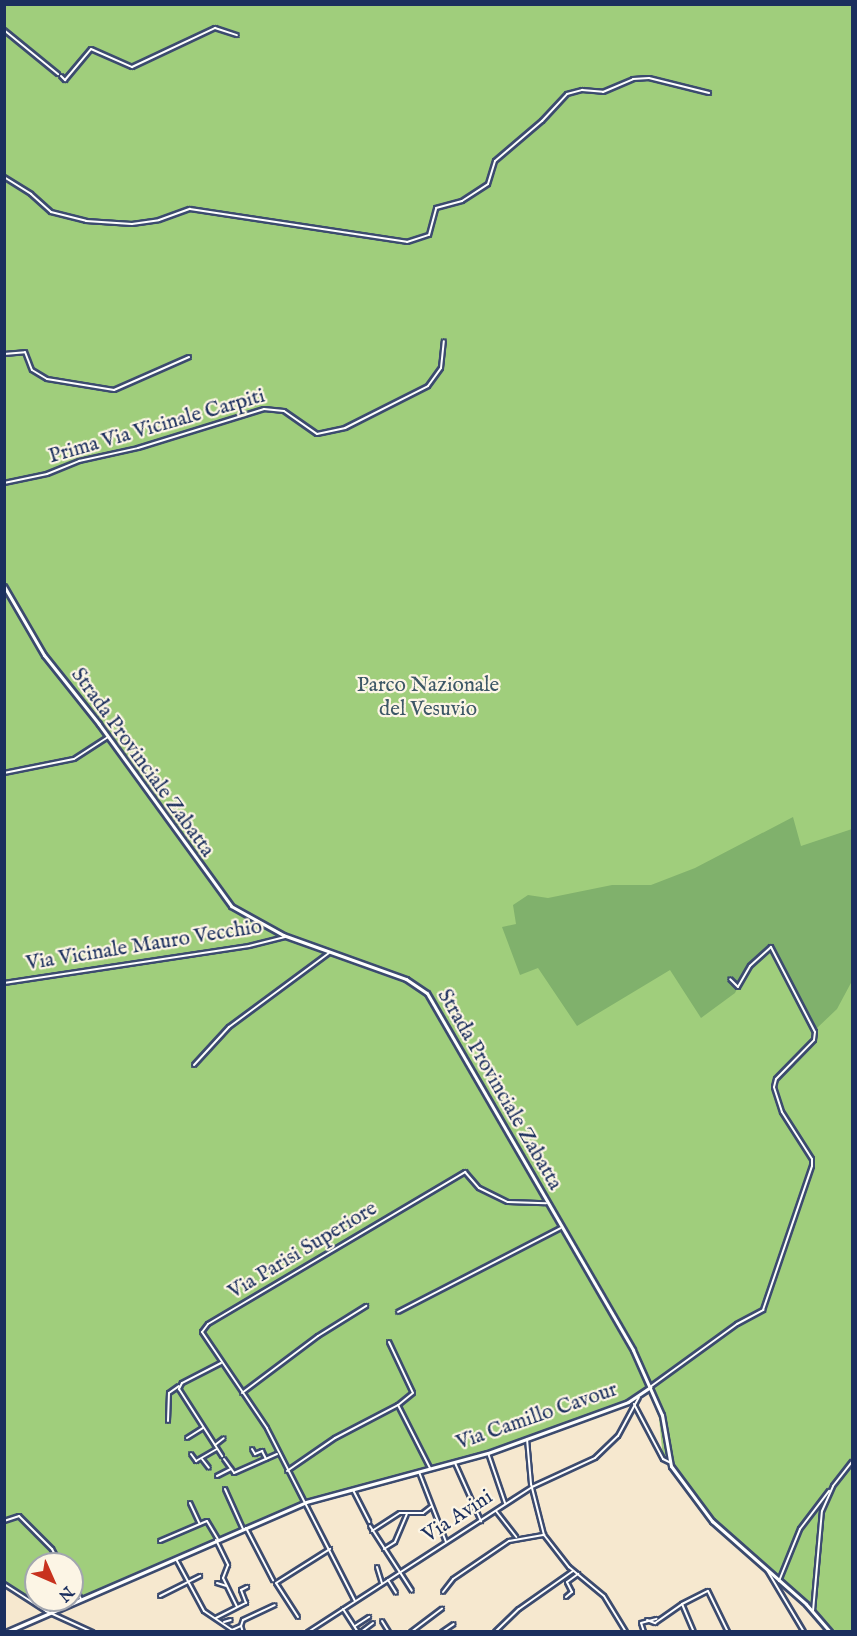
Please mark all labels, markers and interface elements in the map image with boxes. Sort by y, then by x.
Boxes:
street label: Prima Via Vicinale Carpiti [46,384,268,470]
street label: Strada Provinciale Zabatta [65,663,219,863]
park label: Parco Nazionale del Vesuvio [357,673,499,723]
street label: Via Vicinale Mauro Vecchio [24,915,264,977]
street label: Strada Provinciale Zabatta [431,985,567,1195]
street label: Via Parisi Superiore [224,1197,382,1305]
street label: Via Camillo Cavour [453,1378,621,1456]
street label: Via Avini [418,1485,498,1549]
north arrow [24,1552,84,1612]
text: N [53,1581,77,1605]

